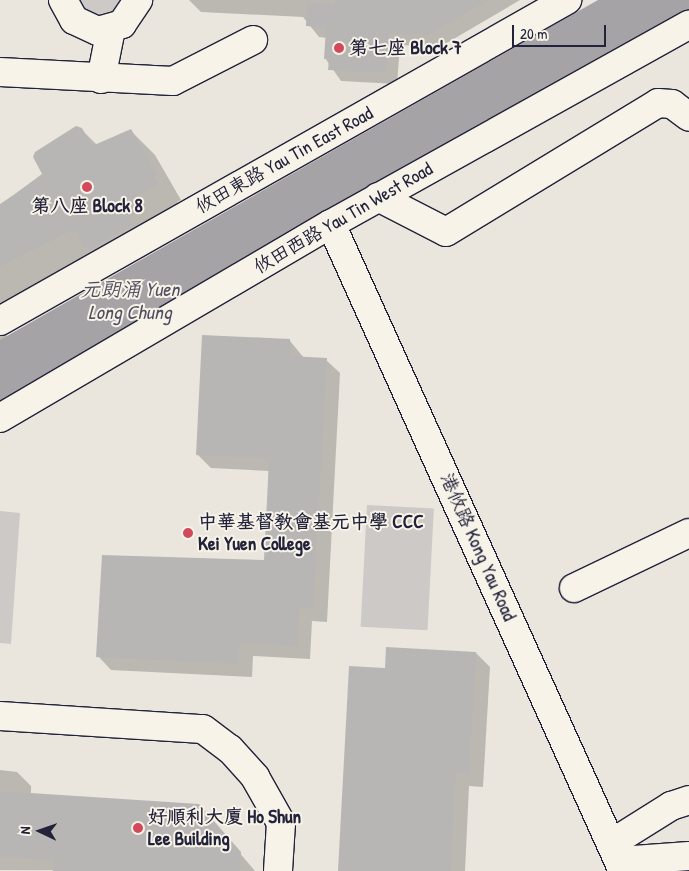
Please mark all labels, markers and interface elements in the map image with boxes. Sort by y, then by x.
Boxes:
scale bar [514,15,608,47]
text: 20 m [520,23,547,44]
place label: 第七座 Block 7 [349,37,462,59]
marker: 第七座 Block 7 [333,42,345,54]
street label: 攸田東路 Yau Tin East Road [191,102,377,218]
street label: 攸田西路 Yau Tin West Road [249,157,437,279]
marker: 第八座 Block 8 [81,181,93,193]
place label: 第八座 Block 8 [31,195,143,217]
water label: 元朗涌 Yuen Long Chung [81,276,179,323]
street label: 港攸路 Kong Yau Road [435,470,521,624]
place label: 中華基督教會基元中學 CCC Kei Yuen College [198,511,424,555]
marker: 中華基督教會基元中學 CCC Kei Yuen College [182,527,194,539]
north arrow [15,806,65,856]
place label: 好順利大廈 Ho Shun Lee Building [148,806,301,850]
marker: 好順利大廈 Ho Shun Lee Building [132,822,144,834]
text: N [15,826,34,834]

